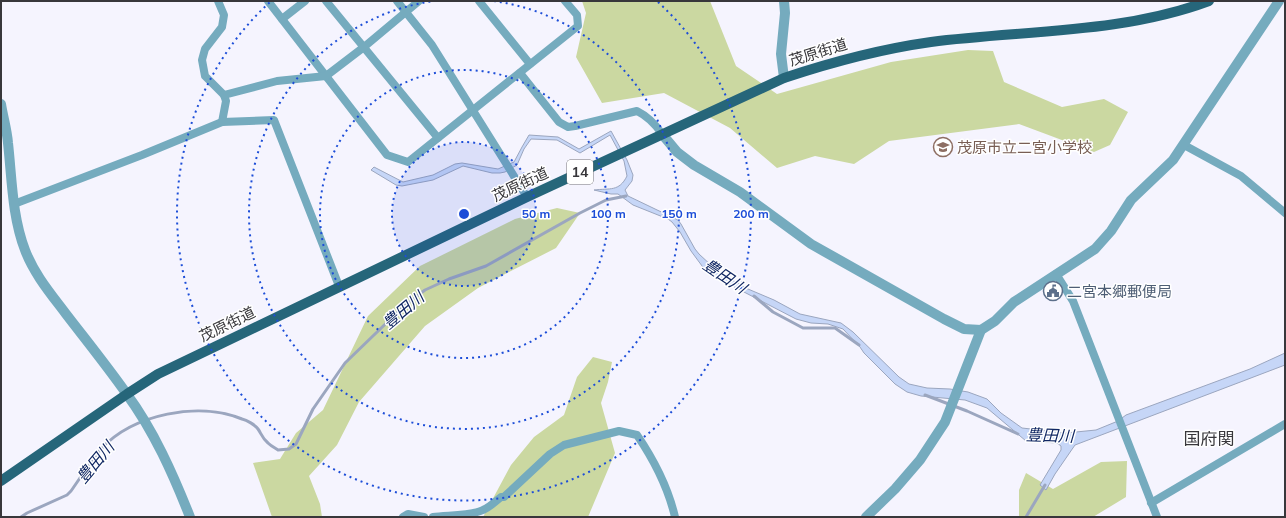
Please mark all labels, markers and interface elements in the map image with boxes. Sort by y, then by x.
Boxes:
street label: 茂原街道 [787,34,849,70]
school or university icon: 茂原市立二宮小学校 [932,136,954,158]
place label: 茂原市立二宮小学校 [957,138,1092,157]
road number: 14 [567,160,593,184]
street label: 茂原街道 [489,163,551,205]
text: 50 m [522,206,550,221]
text: 100 m [590,206,626,221]
text: 150 m [661,206,697,221]
text: 200 m [733,206,769,221]
centre of rings [457,207,471,221]
water label: 豊田川 [700,254,752,299]
public building icon: 二宮本郷郵便局 [1042,280,1064,302]
place label: 二宮本郷郵便局 [1067,282,1172,301]
water label: 豊田川 [378,286,429,333]
street label: 茂原街道 [196,302,258,346]
water label: 豊田川 [1026,424,1076,446]
district label: 国府関 [1184,428,1235,449]
water label: 豊田川 [72,436,119,487]

